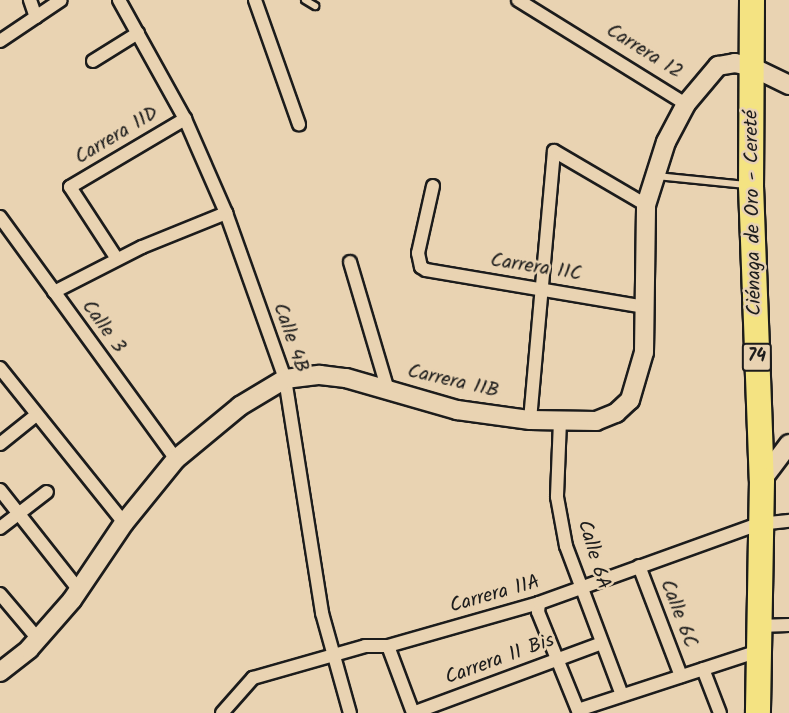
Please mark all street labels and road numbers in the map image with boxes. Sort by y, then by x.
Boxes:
street label: Carrera 12 [601,19,687,85]
street label: Carrera 11D [71,102,163,170]
street label: Ciénaga de Oro - Cereté [740,110,768,316]
street label: Carrera 11C [489,249,583,287]
street label: Calle 3 [76,296,130,358]
street label: Calle 4B [267,300,313,376]
road number: 74 [740,342,774,372]
street label: Carrera 11B [405,360,501,404]
street label: Calle 6A [571,517,615,593]
street label: Carrera 11A [447,571,543,619]
street label: Calle 6C [654,576,702,652]
street label: Carrera 11 Bis [442,629,558,691]

